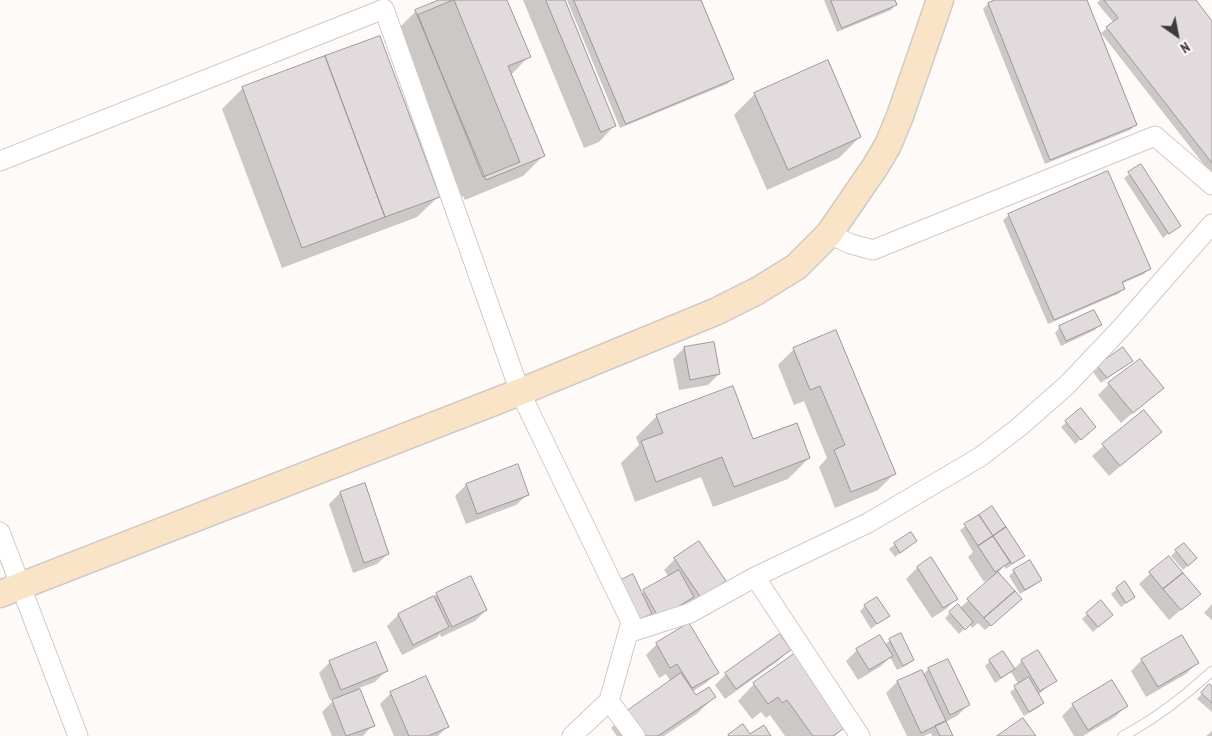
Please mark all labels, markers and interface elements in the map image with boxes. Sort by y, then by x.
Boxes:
north arrow [1152,10,1202,60]
text: N [1177,38,1193,57]

